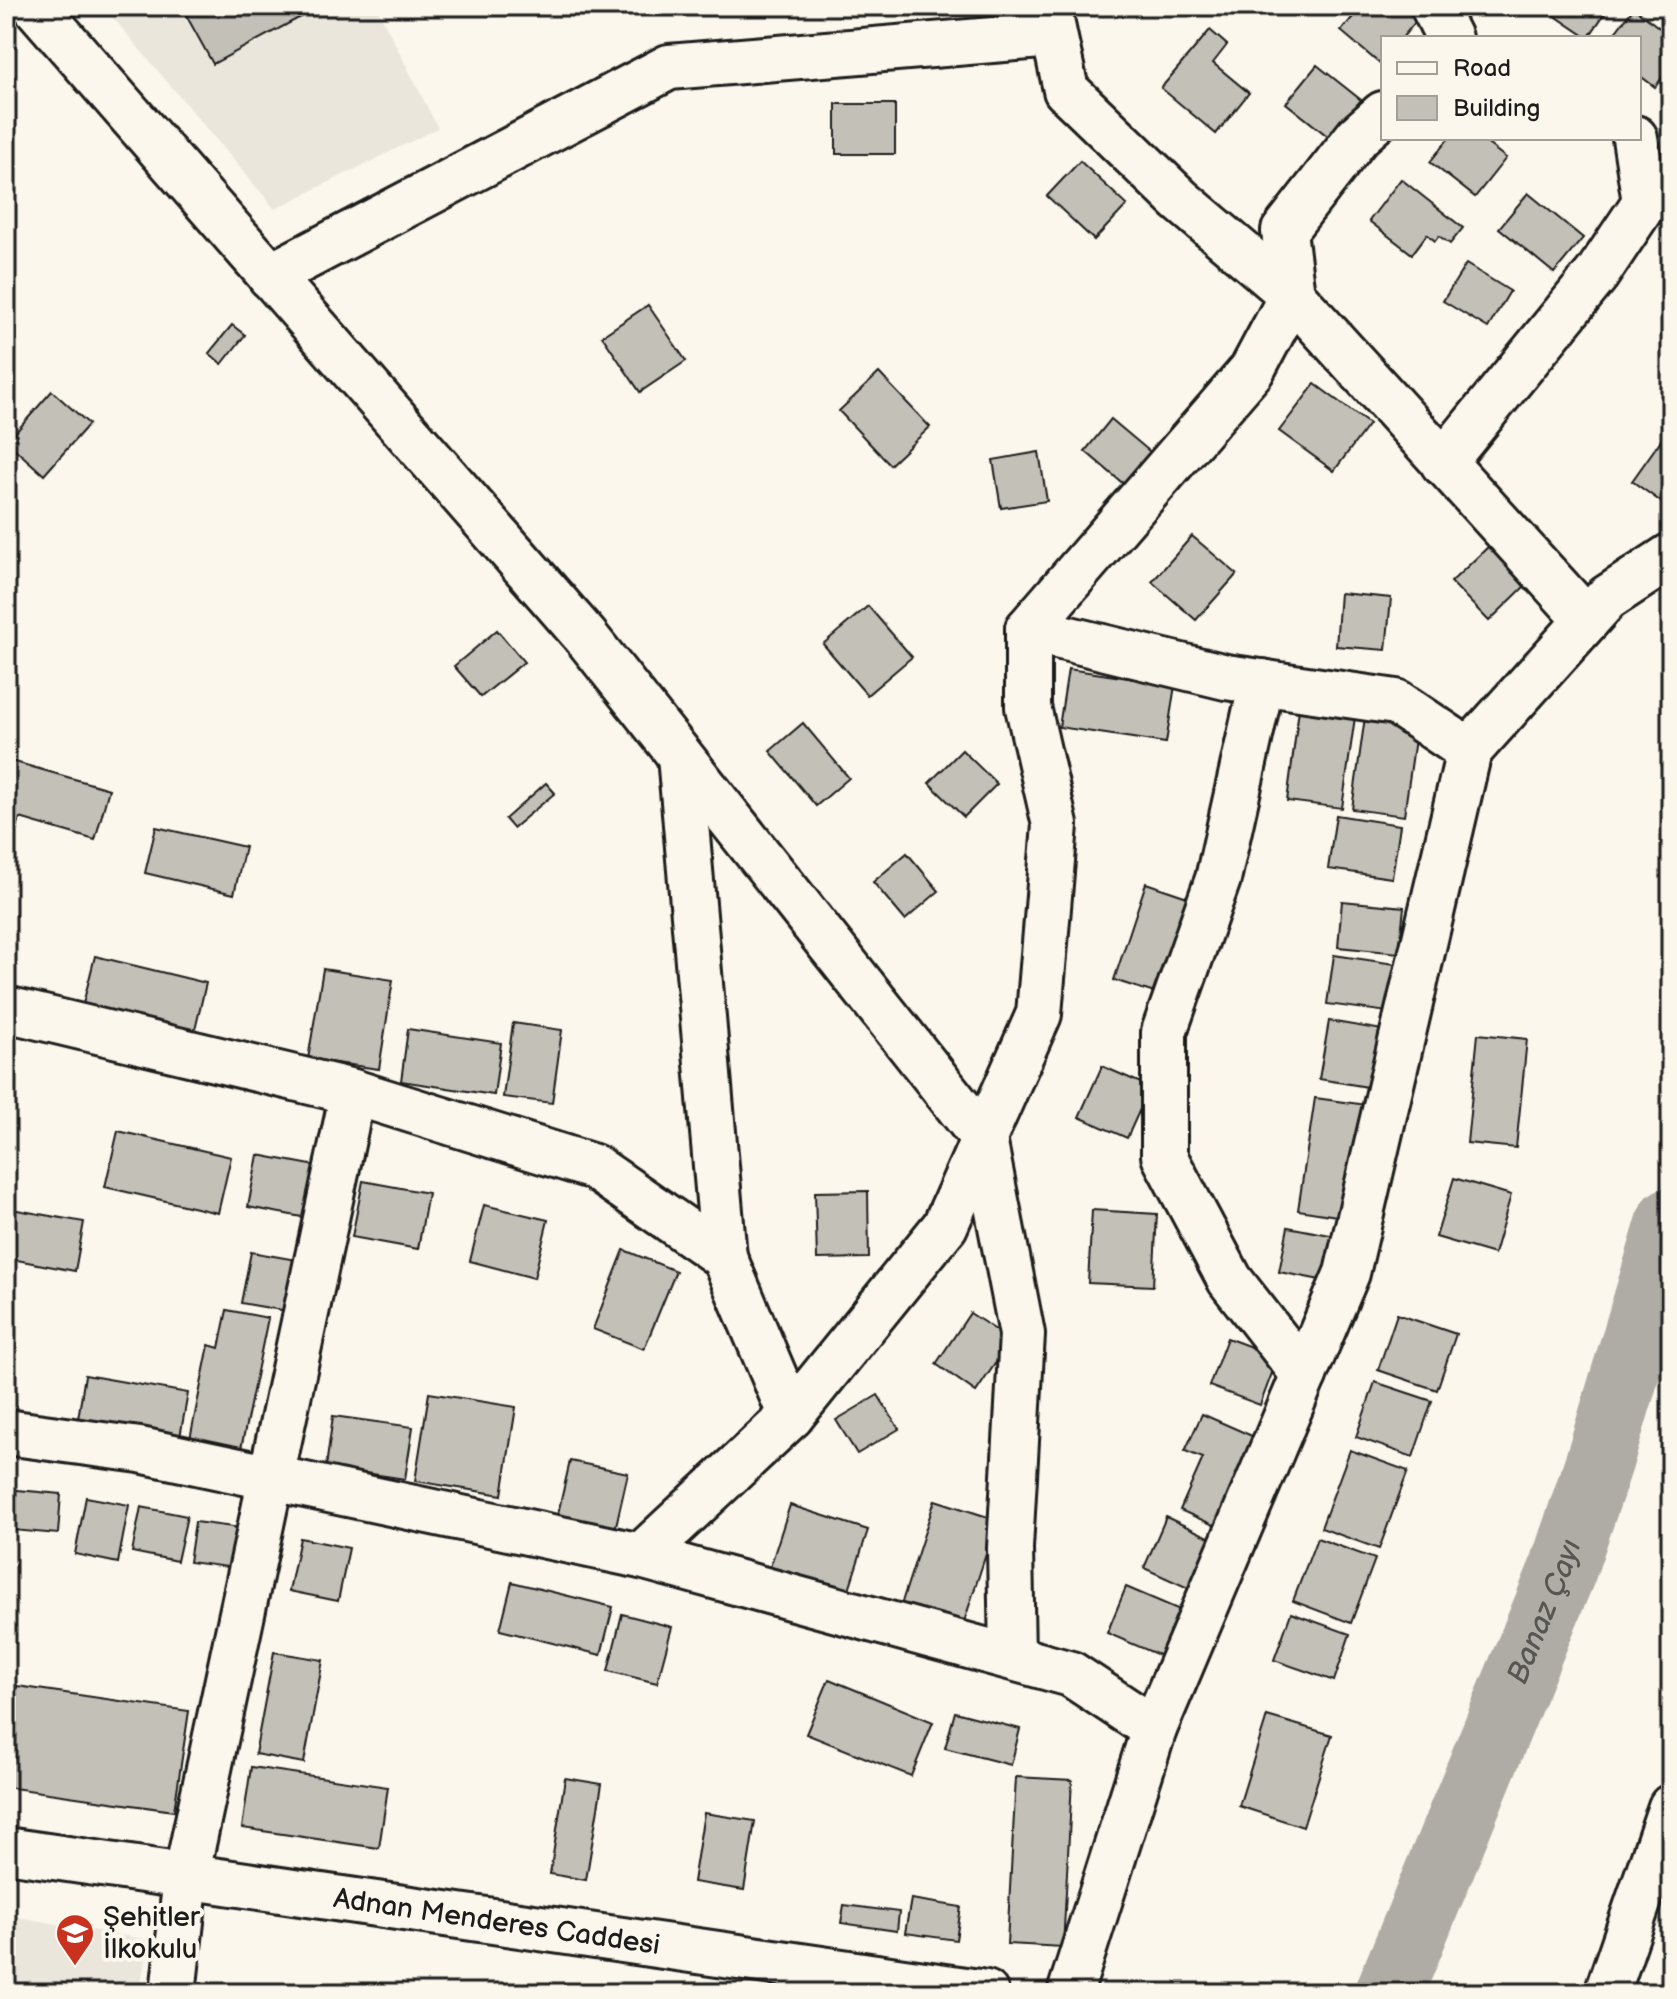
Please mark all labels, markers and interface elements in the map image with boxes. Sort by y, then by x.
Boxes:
legend [1381,36,1641,140]
text: Road [1453,54,1511,83]
text: Building [1453,94,1540,123]
water label: Banaz Çayı [1500,1535,1590,1689]
street label: Adnan Menderes Caddesi [331,1882,662,1962]
place label: Şehitler İlkokulu [103,1901,201,1966]
school or university icon: Şehitler İlkokulu [54,1912,96,1967]

